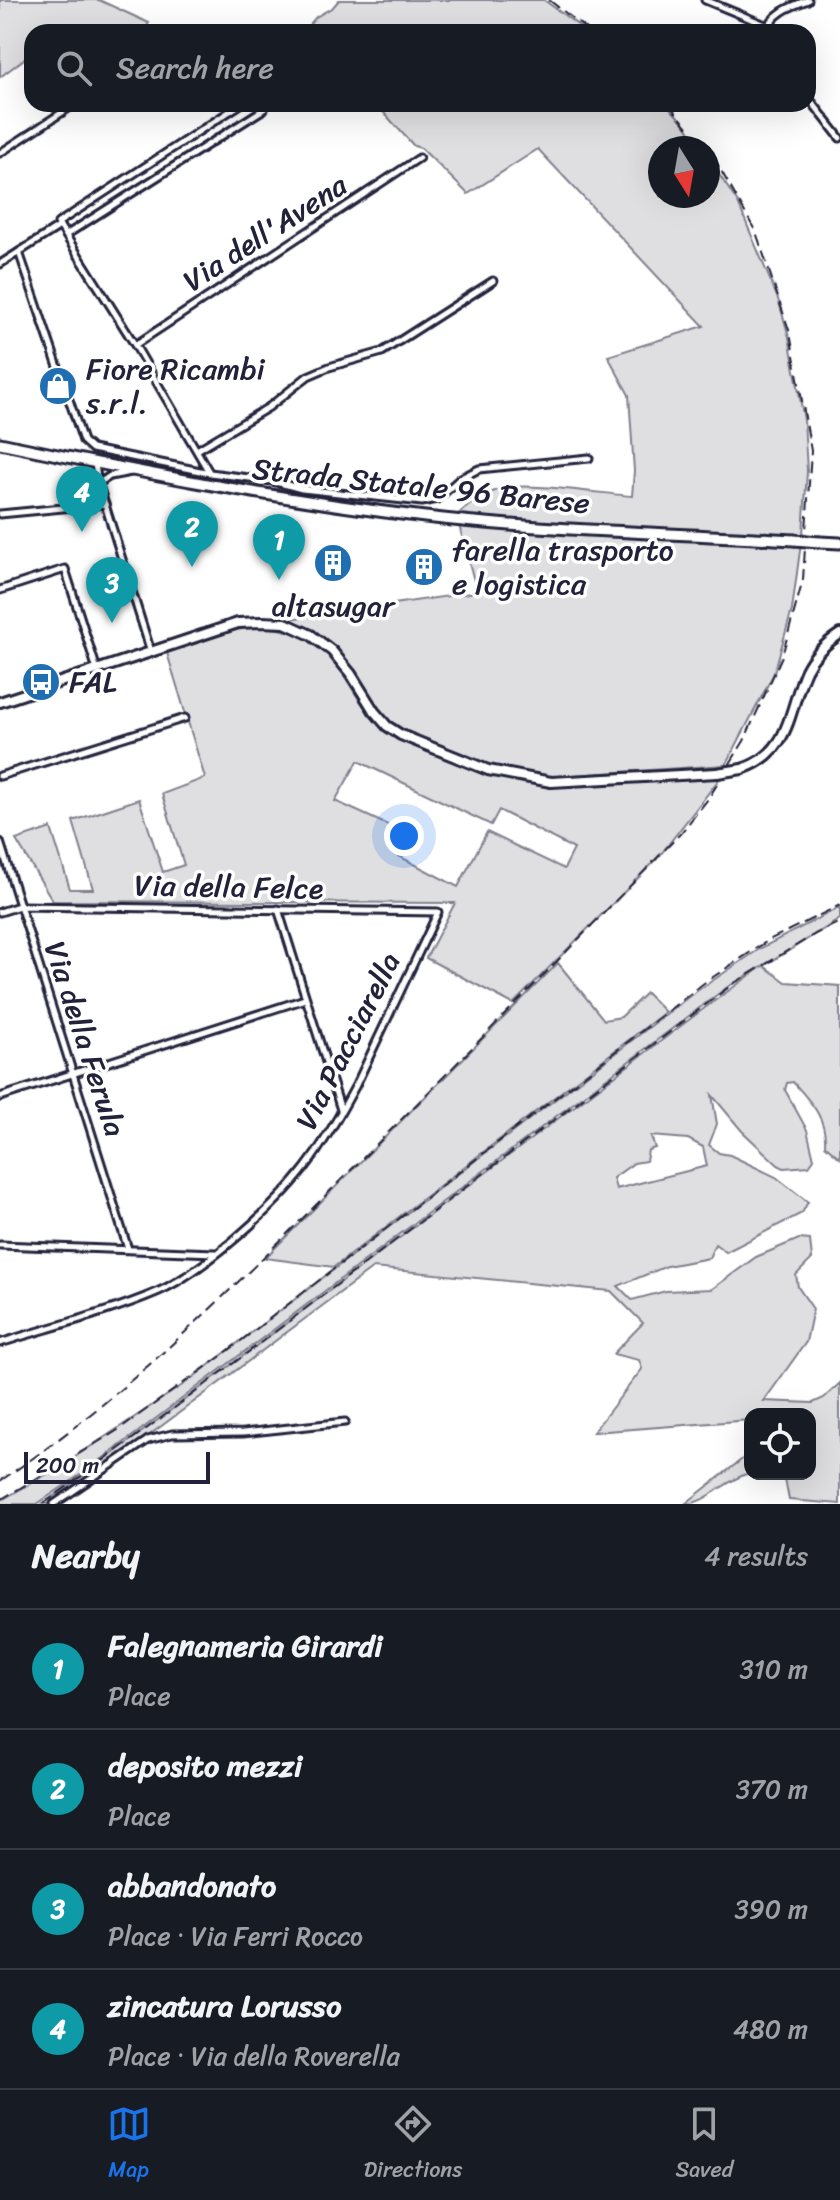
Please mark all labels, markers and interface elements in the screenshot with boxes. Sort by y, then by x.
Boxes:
search box [24,24,816,112]
text: Search here [116,41,274,95]
icon: search [52,46,96,90]
north arrow [648,136,720,208]
street label: Via dell'Avena [172,159,359,307]
place label: Fiore Ricambi s.r.l. [85,342,265,430]
shop icon: Fiore Ricambi s.r.l. [37,365,79,407]
street label: Strada Statale 96 Barese [250,441,592,531]
pin: 4 [56,466,108,532]
pin: 2 [166,501,218,567]
pin: 1 [253,514,305,580]
place label: farella trasporto e logistica [452,523,674,611]
building icon: altasugar [312,542,354,584]
building icon: farella trasporto e logistica [403,546,445,588]
pin: 3 [86,557,138,623]
place label: altasugar [272,579,396,633]
place label: FAL [69,655,117,709]
bus stop icon: FAL [20,661,62,703]
your location [384,816,424,856]
street label: Via della Felce [134,858,324,916]
street label: Via della Ferula [28,934,142,1144]
street label: Via Pacciarella [280,942,416,1140]
map controls [744,1408,816,1480]
button: locate [744,1408,816,1480]
text: 200 m [36,1446,99,1485]
scale bar [24,1448,210,1484]
text: Nearby [32,1526,140,1586]
text: 4 results [704,1533,808,1579]
text: Falegnameria Girardi [108,1619,383,1673]
text: 1 [52,1646,64,1692]
text: 310 m [739,1646,808,1692]
text: Place [108,1673,171,1719]
text: deposito mezzi [108,1739,302,1793]
text: 2 [50,1766,66,1812]
text: 370 m [736,1766,808,1812]
text: Place [108,1793,171,1839]
text: abbandonato [108,1859,276,1913]
text: 3 [51,1886,65,1932]
text: 390 m [735,1886,808,1932]
text: Place · Via Ferri Rocco [108,1913,363,1959]
text: zincatura Lorusso [108,1979,341,2033]
text: 4 [50,2006,66,2052]
text: 480 m [733,2006,808,2052]
text: Place · Via della Roverella [108,2033,400,2079]
tab: Map [107,2102,151,2189]
tab: Directions [364,2102,462,2189]
tab: Saved [675,2102,733,2189]

